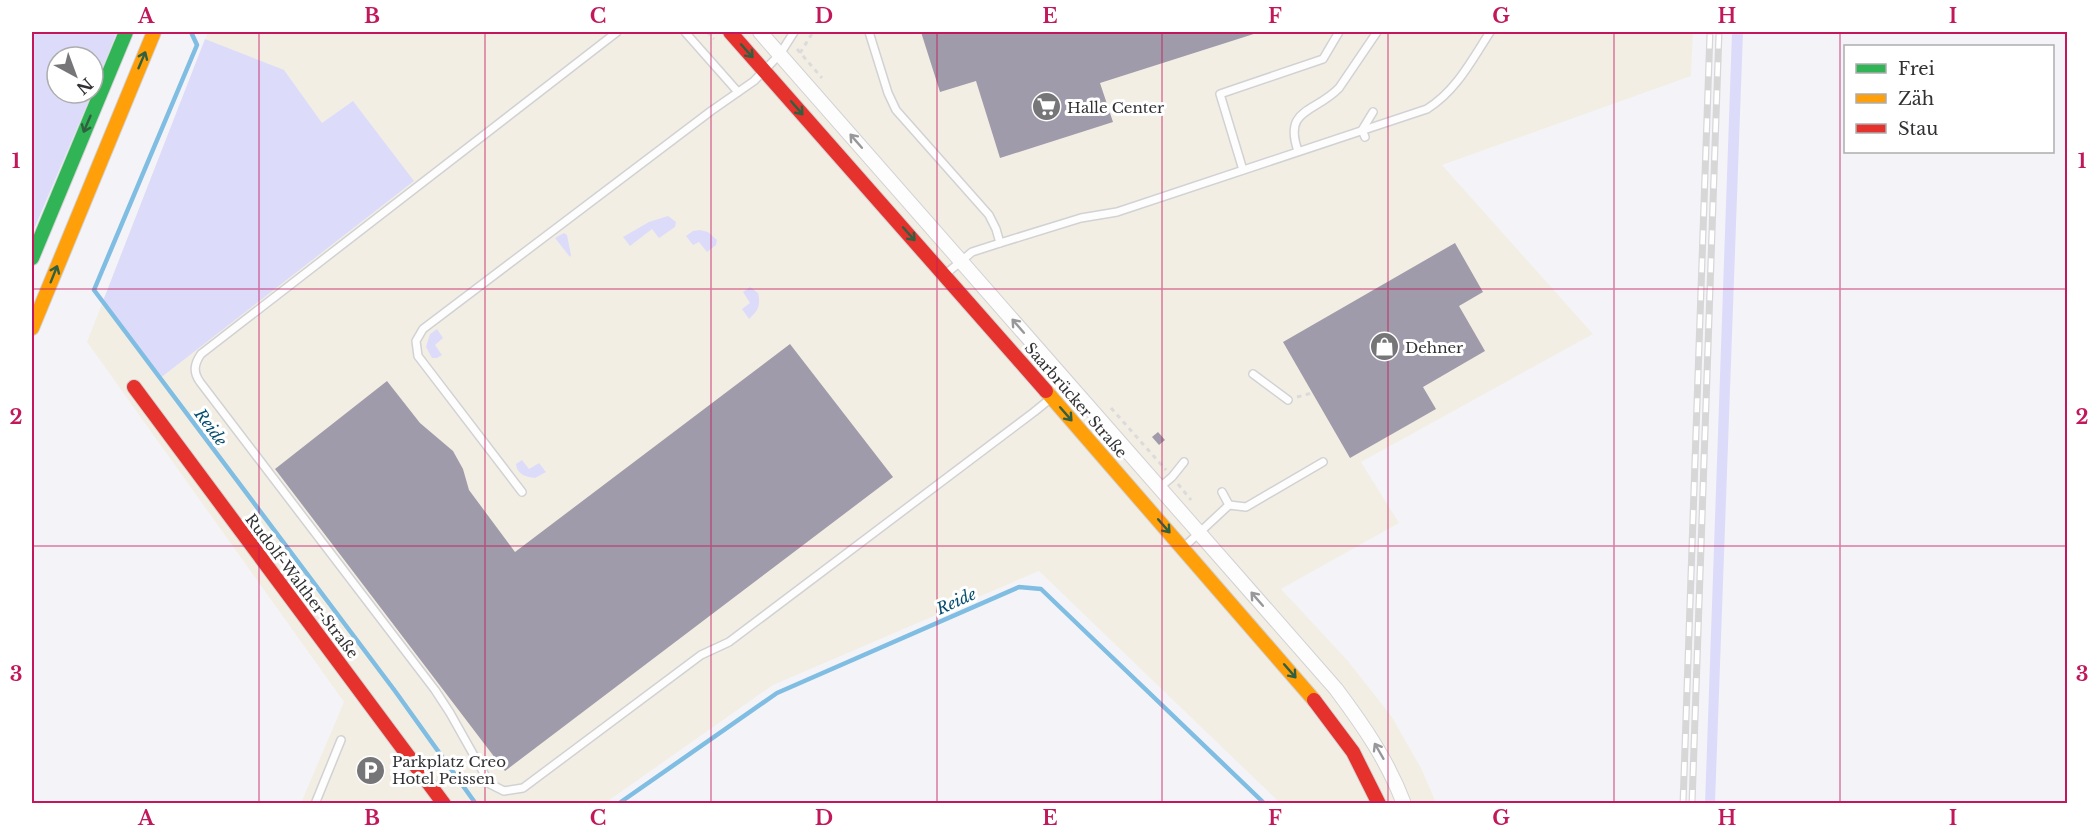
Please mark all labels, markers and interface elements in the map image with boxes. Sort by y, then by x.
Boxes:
text: A [137,4,155,28]
text: B [364,4,380,28]
text: C [590,4,606,28]
text: D [815,4,833,28]
text: E [1042,4,1058,28]
text: F [1268,4,1282,28]
text: G [1492,4,1510,28]
text: H [1718,4,1737,28]
text: I [1949,4,1957,28]
one-way arrow [740,43,754,58]
north arrow [45,45,105,105]
legend [1844,45,2054,153]
one-way arrow [137,51,148,69]
text: Frei [1898,58,1935,80]
text: N [73,74,97,99]
text: Zäh [1898,88,1934,110]
supermarket icon: Halle Center [1030,91,1062,123]
place label: Halle Center [1067,98,1165,117]
one-way arrow [789,99,803,115]
one-way arrow [81,115,92,133]
text: Stau [1898,118,1938,140]
one-way arrow [849,134,863,149]
text: 1 [12,149,21,173]
text: 1 [2078,149,2087,173]
one-way arrow [902,226,916,241]
one-way arrow [49,265,60,284]
one-way arrow [1011,319,1025,334]
shop icon: Dehner [1368,331,1400,363]
place label: Dehner [1405,338,1464,357]
street label: Saarbrücker Straße [1021,339,1131,461]
water label: Reide [190,404,232,450]
text: 2 [9,405,23,429]
text: 2 [2075,405,2089,429]
one-way arrow [1059,406,1073,421]
street label: Rudolf-Walther-Straße [241,510,363,662]
one-way arrow [1157,518,1170,534]
water label: Reide [932,583,980,619]
one-way arrow [1250,592,1264,607]
text: 3 [10,662,22,686]
text: 3 [2076,662,2088,686]
one-way arrow [1283,663,1297,678]
one-way arrow [1373,743,1385,760]
place label: Parkplatz Creo Hotel Peissen [392,752,506,788]
parking icon: Parkplatz Creo Hotel Peissen [355,754,387,786]
text: A [137,806,155,830]
text: B [364,806,380,830]
text: C [590,806,606,830]
text: D [815,806,833,830]
text: E [1042,806,1058,830]
text: F [1268,806,1282,830]
text: G [1492,806,1510,830]
text: H [1718,806,1737,830]
text: I [1949,806,1957,830]

